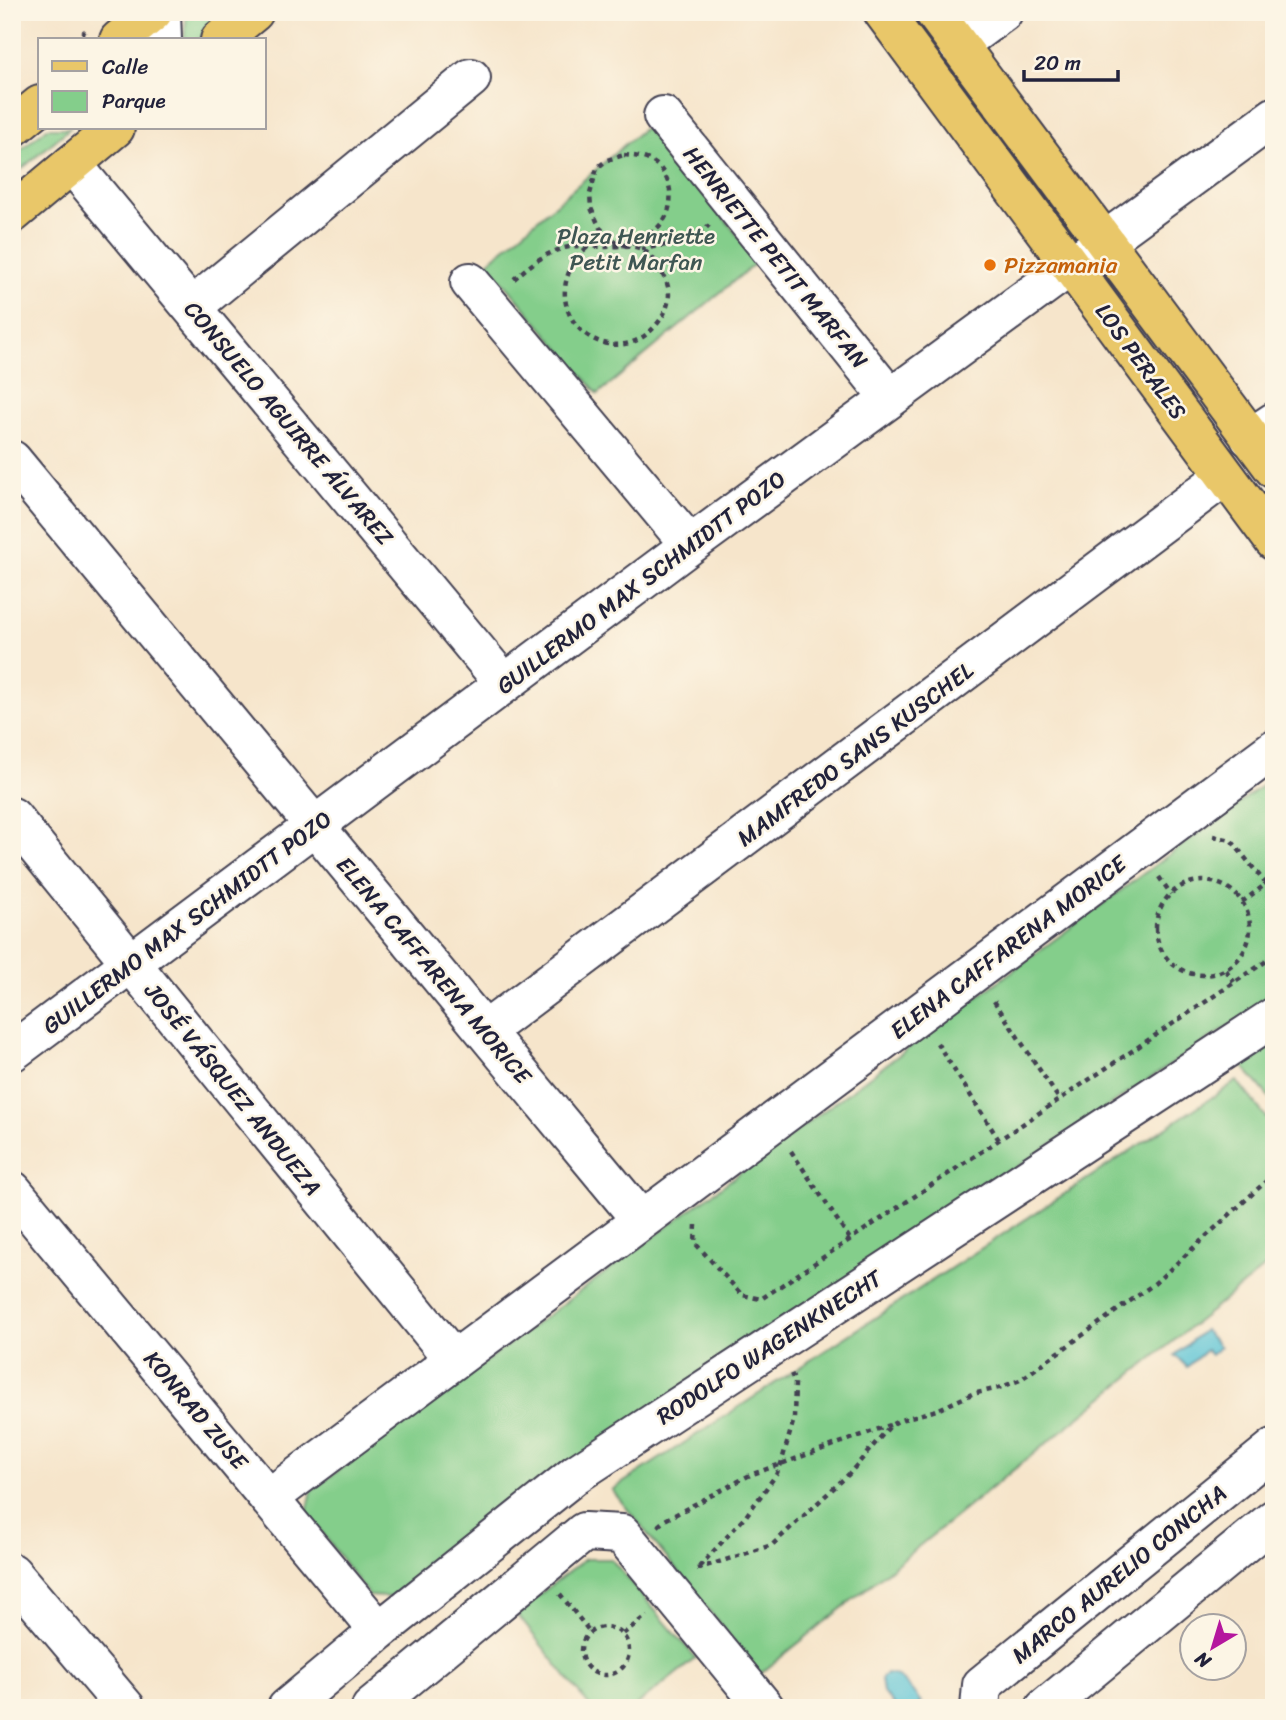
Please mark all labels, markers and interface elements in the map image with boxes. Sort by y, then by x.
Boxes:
legend [38,38,266,130]
scale bar [1024,38,1118,82]
text: 20 m [1034,44,1081,82]
text: Calle [102,48,149,86]
text: Parque [102,82,166,120]
street label: HENRIETTE PETIT MARFAN [672,136,879,378]
park label: Plaza Henriette Petit Marfan [557,216,715,283]
place label: Pizzamania [1004,245,1118,286]
marker: Pizzamania [982,257,998,273]
street label: CONSUELO AGUIRRE ÁLVAREZ [173,291,404,556]
street label: LOS PERALES [1084,294,1197,429]
street label: GUILLERMO MAX SCHMIDTT POZO [487,459,795,705]
street label: MAMFREDO SANS KUSCHEL [728,651,983,858]
street label: GUILLERMO MAX SCHMIDTT POZO [33,799,341,1045]
street label: ELENA CAFFARENA MORICE [881,844,1137,1050]
street label: ELENA CAFFARENA MORICE [325,847,543,1095]
street label: JOSÉ VÁSQUEZ ANDUEZA [133,973,332,1205]
street label: RODOLFO WAGENKNECHT [648,1258,892,1436]
street label: KONRAD ZUSE [133,1341,259,1480]
street label: MARCO AURELIO CONCHA [1005,1478,1233,1670]
north arrow [1178,1612,1248,1682]

